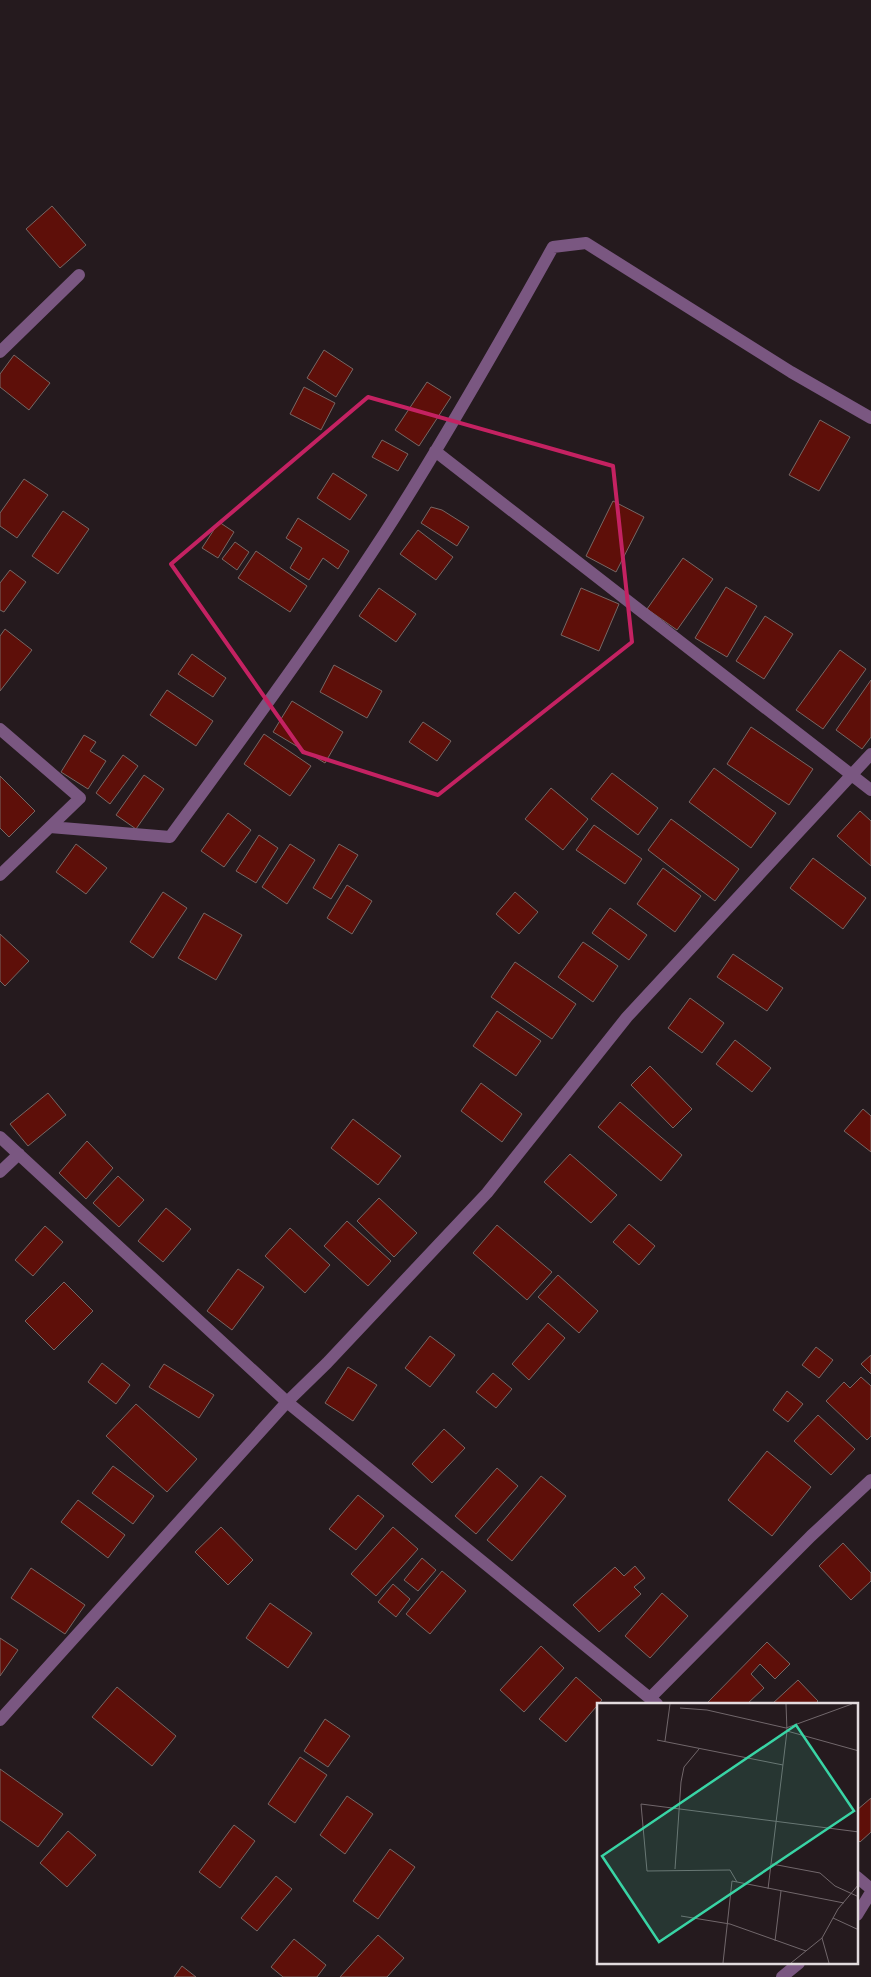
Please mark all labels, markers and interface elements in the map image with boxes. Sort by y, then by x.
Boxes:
inset map [597,1703,858,1964]

